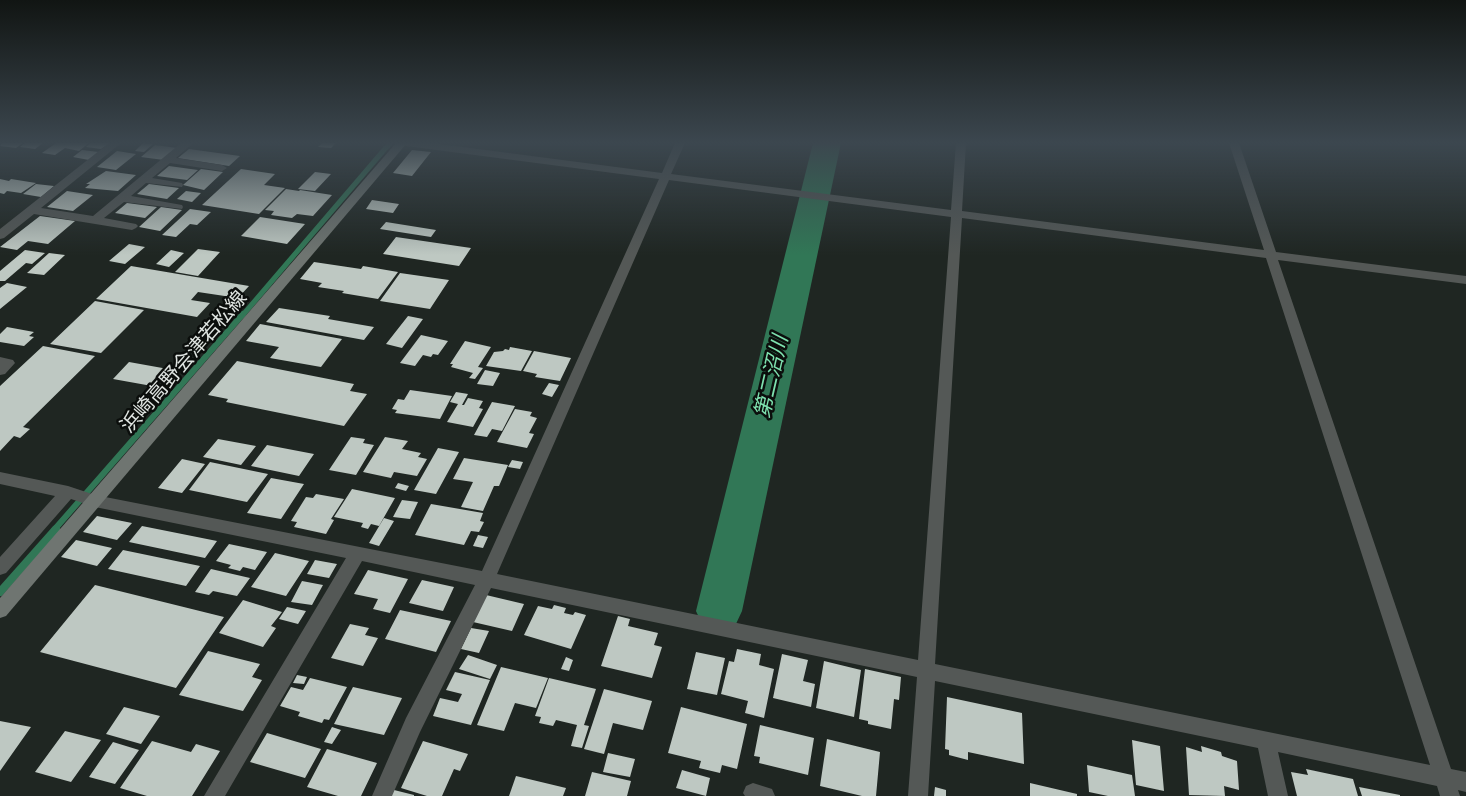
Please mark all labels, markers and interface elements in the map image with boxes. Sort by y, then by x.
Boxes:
street label: 浜崎高野会津若松線 [117,287,253,439]
water label: 第二沼川 [751,333,795,421]

